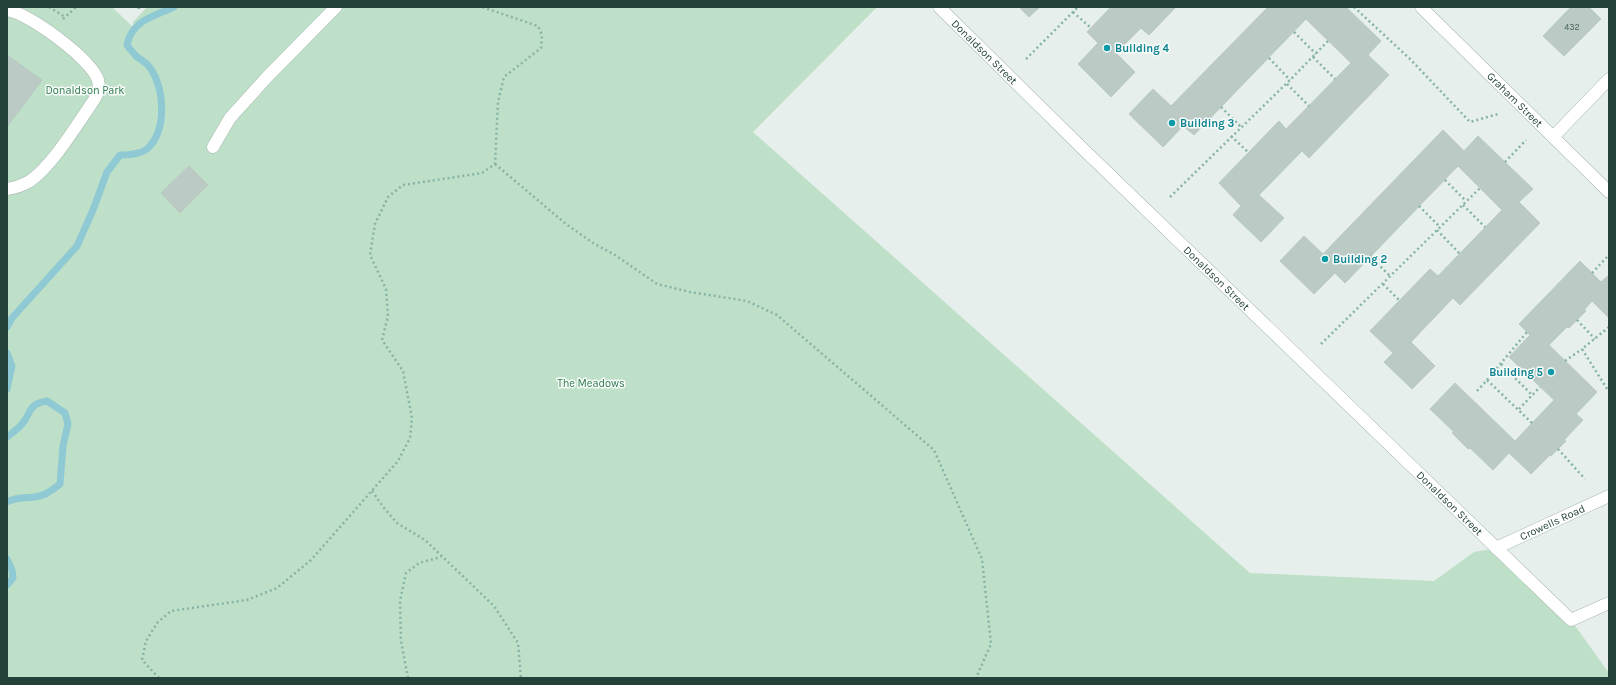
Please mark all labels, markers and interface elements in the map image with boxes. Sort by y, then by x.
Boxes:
street label: Donaldson Street [949,17,1020,87]
house number: 432 [1564,22,1580,32]
place label: Building 4 [1115,42,1169,55]
marker: Building 4 [1102,43,1112,53]
street label: Graham Street [1485,69,1546,130]
park label: Donaldson Park [46,84,124,97]
place label: Building 3 [1180,117,1234,130]
marker: Building 3 [1167,118,1177,128]
street label: Donaldson Street [1181,243,1252,313]
place label: Building 2 [1333,253,1387,266]
marker: Building 2 [1320,254,1330,264]
place label: Building 5 [1489,366,1543,379]
marker: Building 5 [1546,367,1556,377]
park label: The Meadows [557,377,625,390]
street label: Donaldson Street [1414,468,1486,538]
street label: Crowells Road [1518,501,1587,543]

